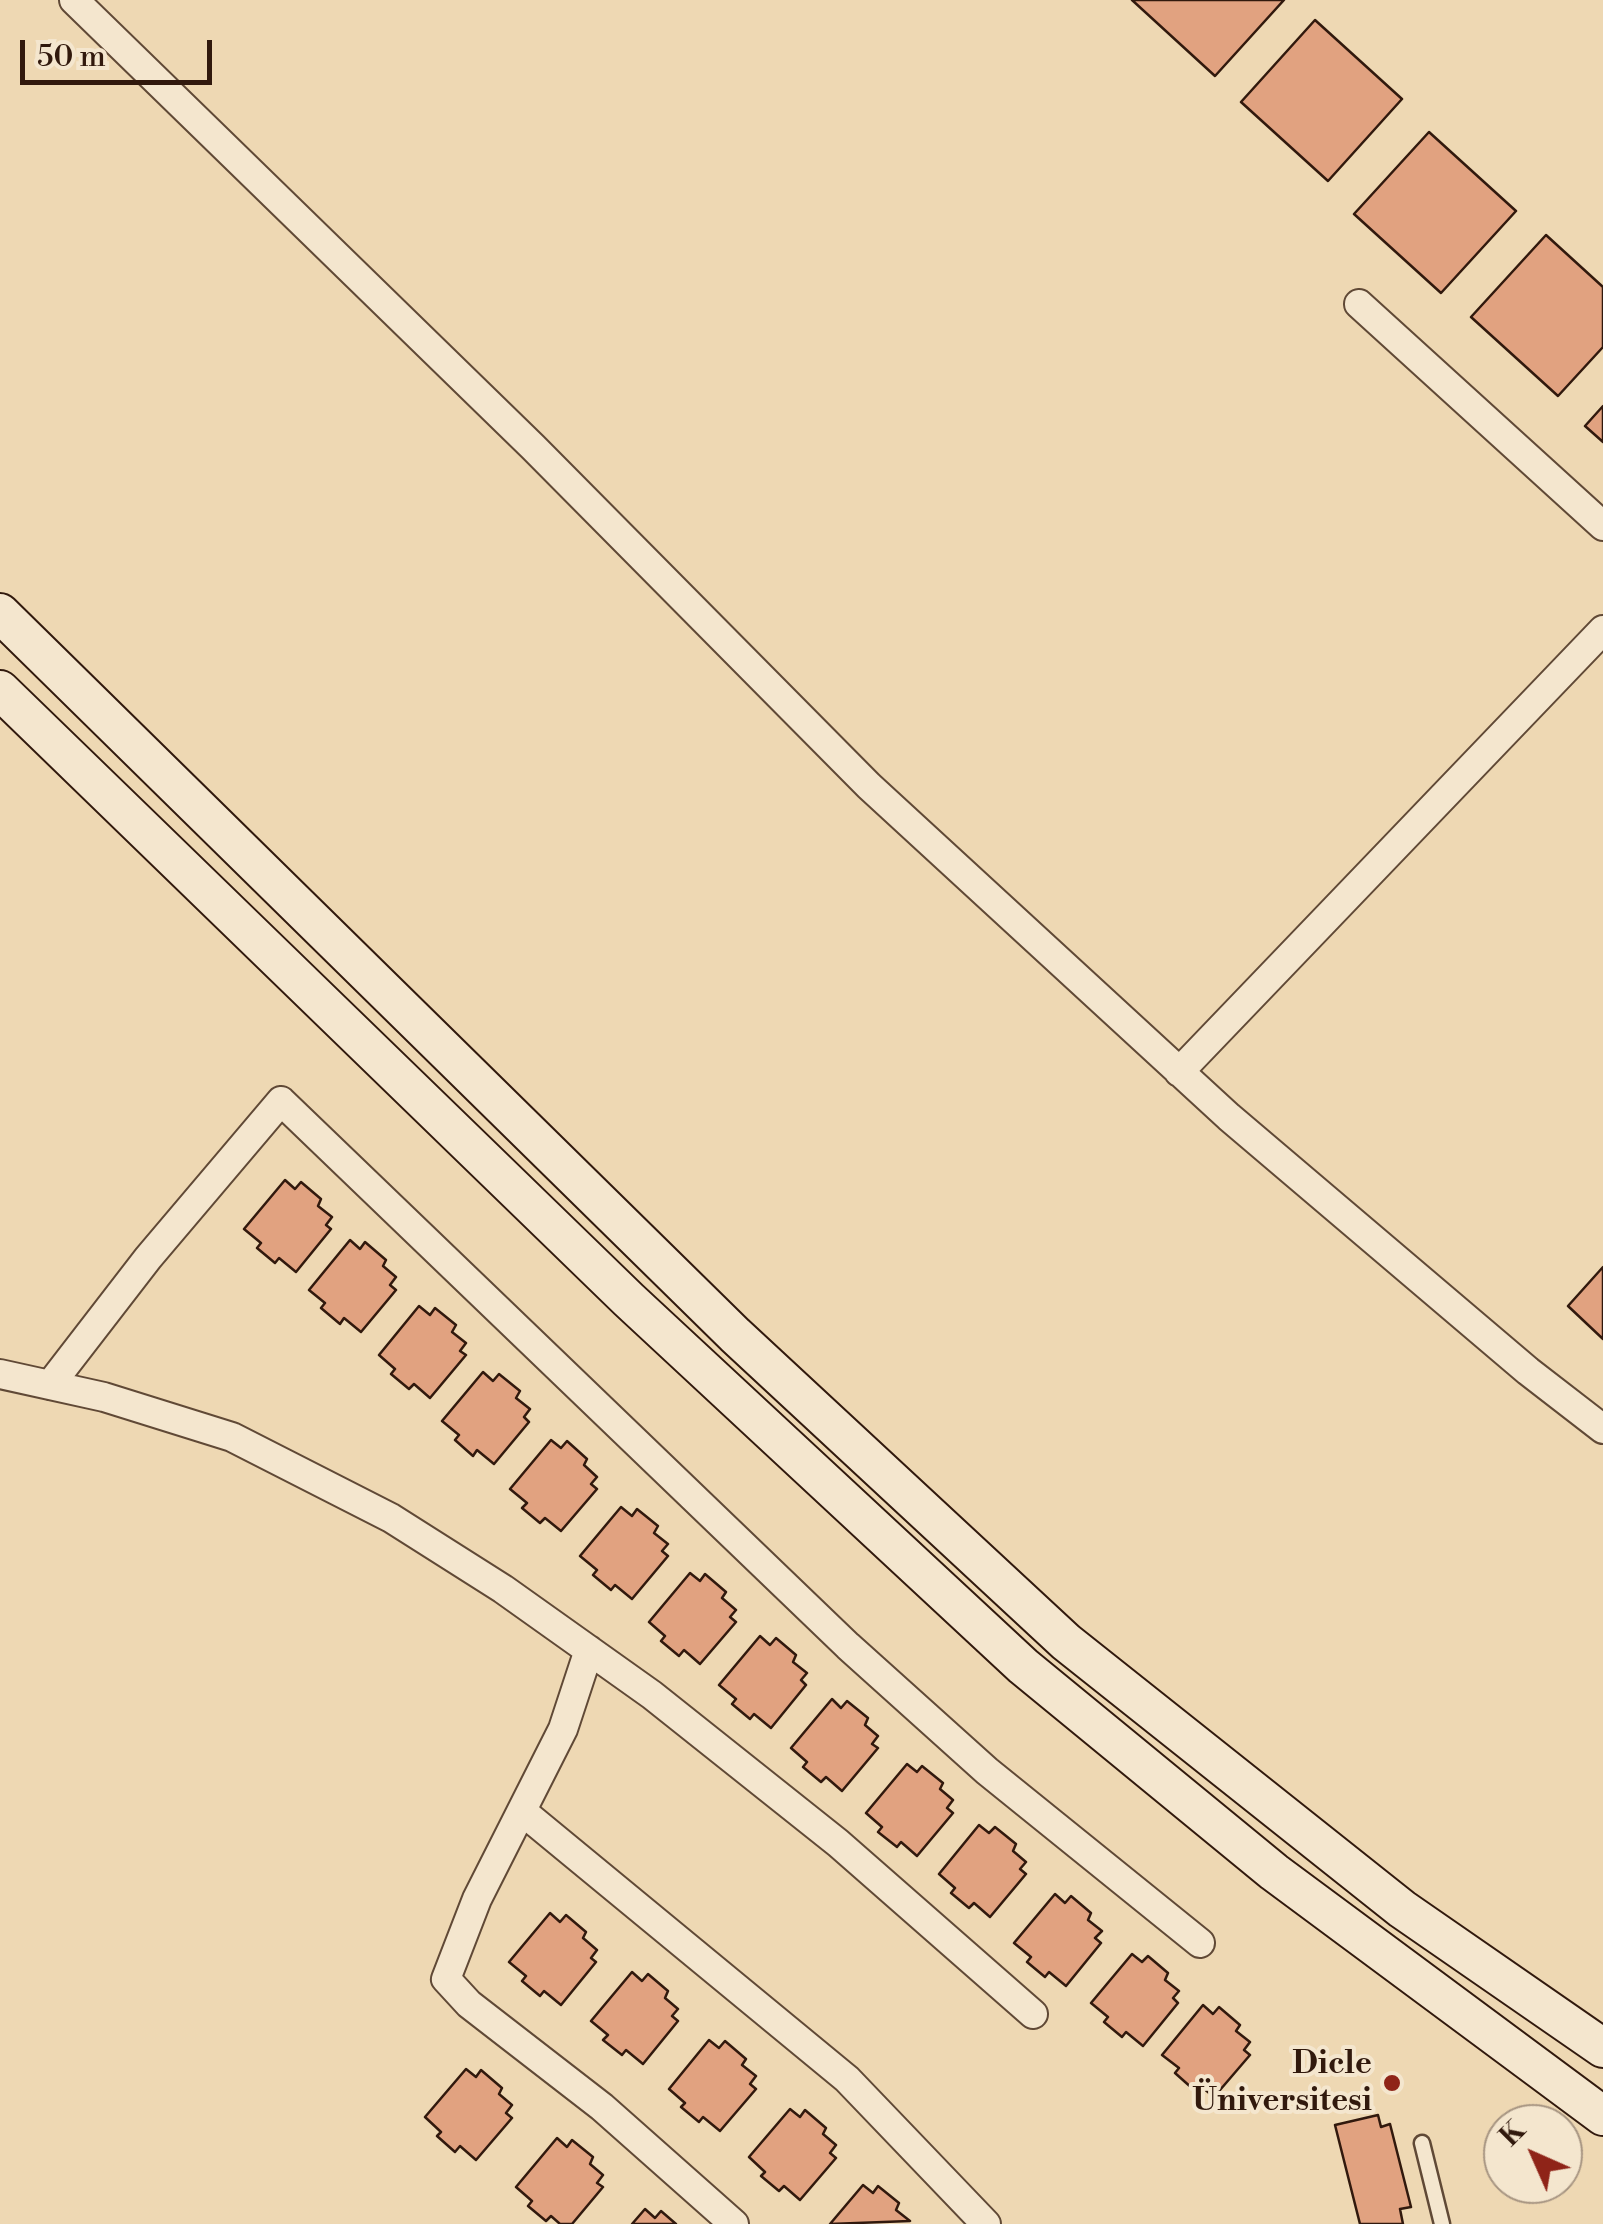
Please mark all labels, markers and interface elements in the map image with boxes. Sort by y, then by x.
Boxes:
scale bar [25,20,218,82]
text: 50 m [37,38,106,76]
place label: Dicle Üniversitesi [1192,2046,1372,2121]
marker: Dicle Üniversitesi [1381,2072,1403,2094]
north arrow [1483,2104,1583,2204]
text: K [1492,2113,1533,2154]

